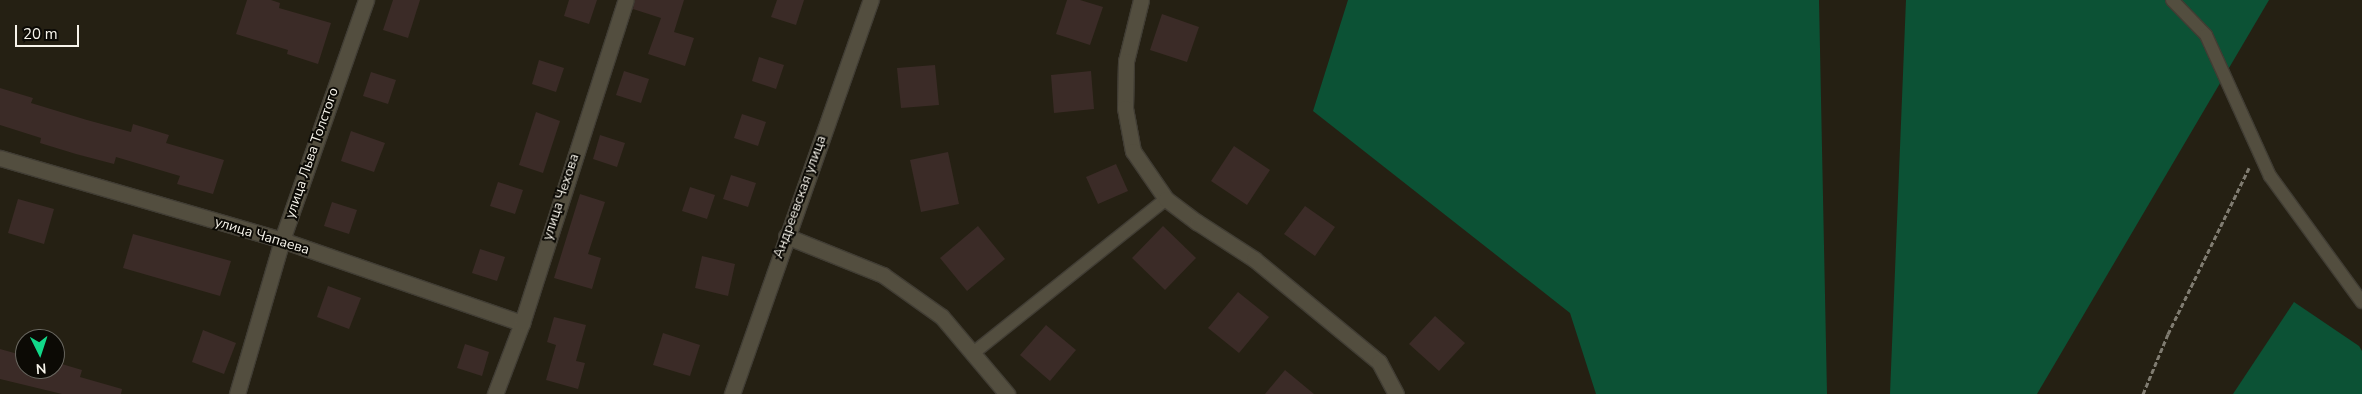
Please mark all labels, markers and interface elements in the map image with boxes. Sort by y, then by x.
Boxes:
scale bar [18,15,81,47]
text: 20 m [23,24,58,44]
street label: улица Льва Толстого [282,85,342,221]
street label: Андреевская улица [770,133,830,261]
street label: улица Чехова [539,152,583,242]
street label: улица Чапаева [213,214,311,258]
north arrow [15,329,65,379]
text: N [35,359,47,378]

